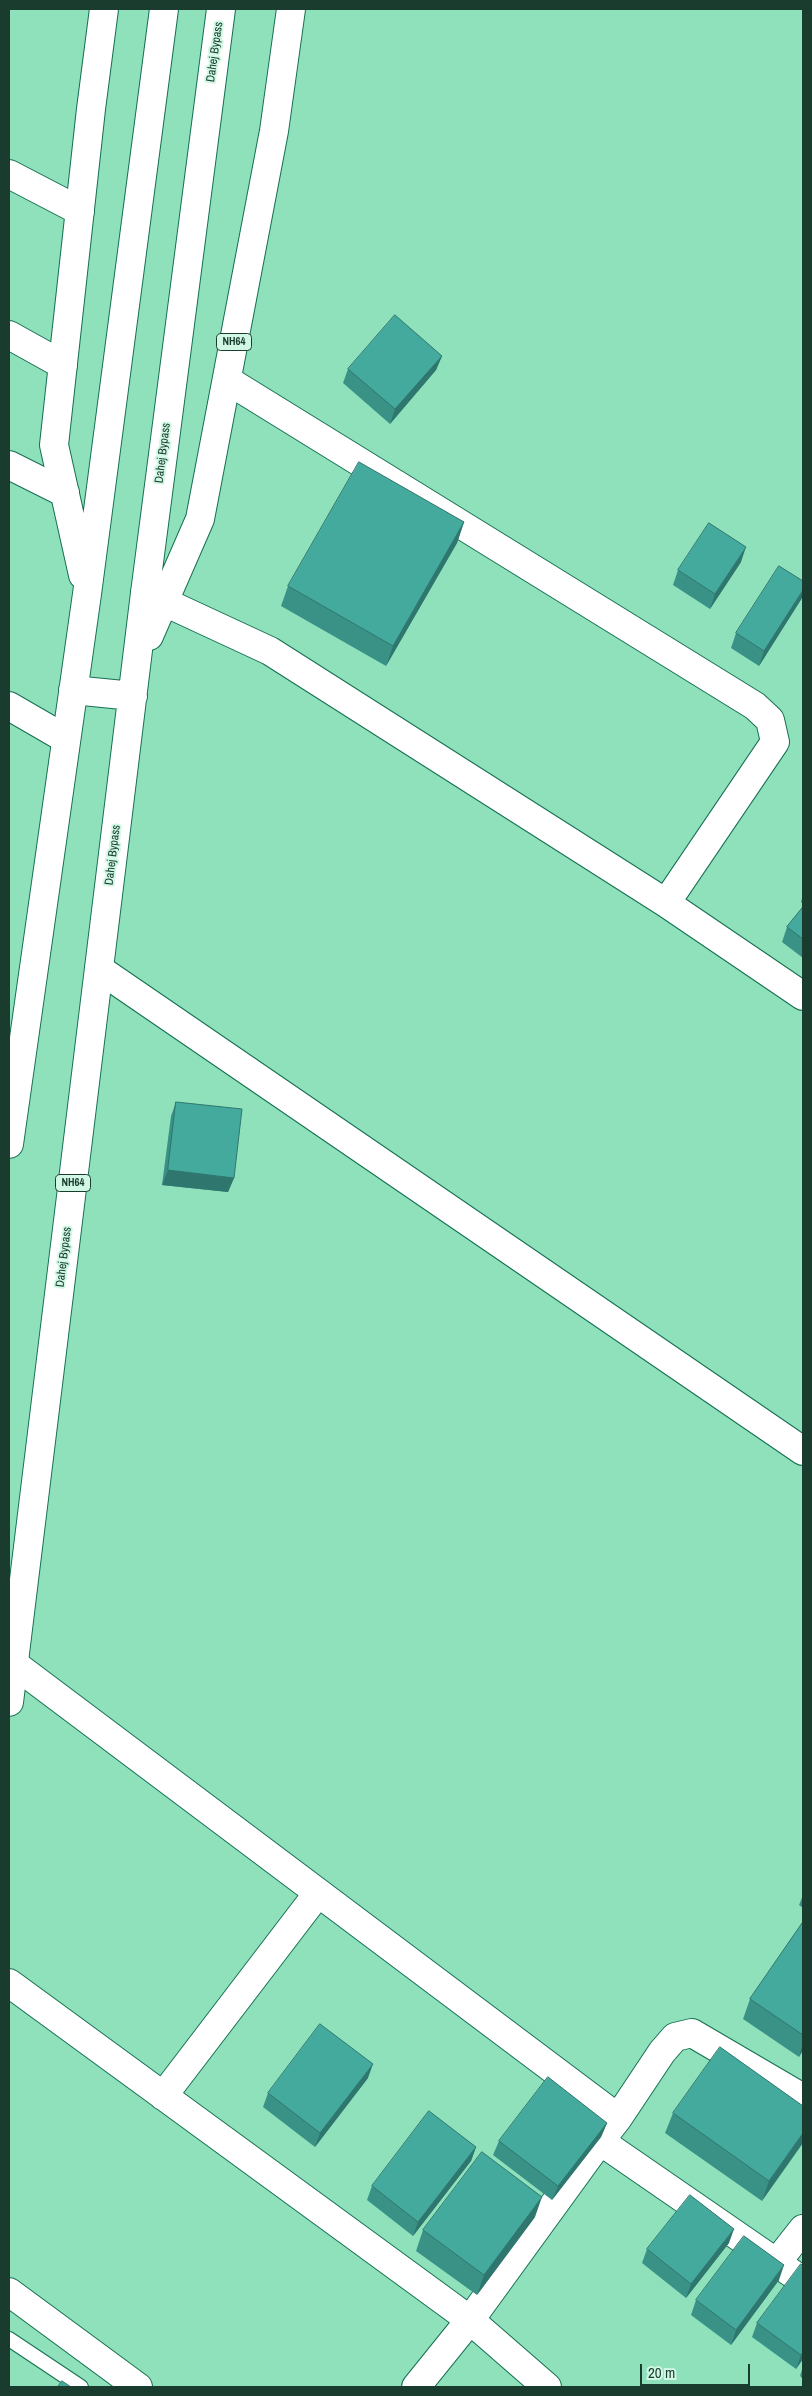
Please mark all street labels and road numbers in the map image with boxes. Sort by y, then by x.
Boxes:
street label: Dahej Bypass [204,21,226,83]
road number: NH64 [216,334,252,351]
street label: Dahej Bypass [152,422,174,484]
street label: Dahej Bypass [102,824,124,886]
road number: NH64 [56,1174,90,1192]
street label: Dahej Bypass [53,1226,75,1288]

